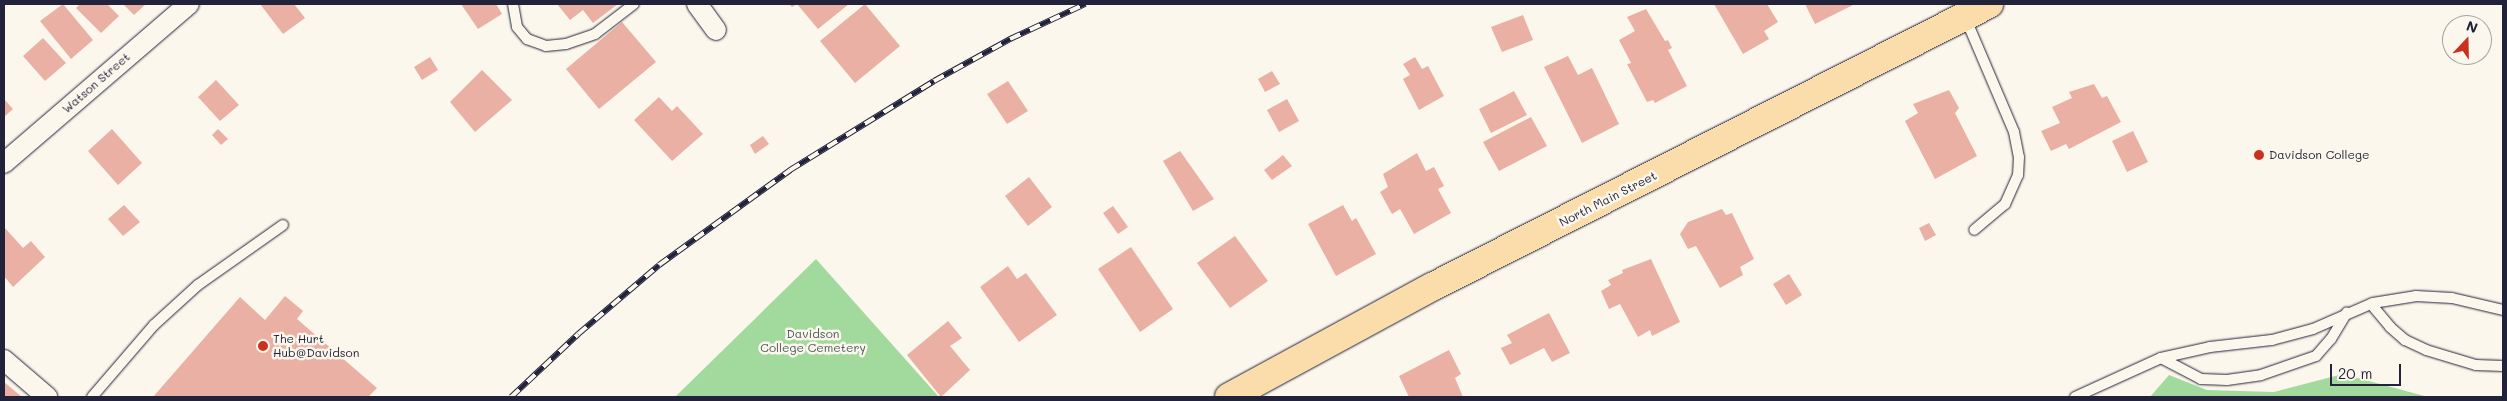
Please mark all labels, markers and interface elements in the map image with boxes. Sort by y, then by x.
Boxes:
north arrow [2442,15,2492,65]
text: N [2464,16,2481,37]
street label: Watson Street [59,50,133,116]
place label: Davidson College [2269,148,2369,162]
marker: Davidson College [2253,149,2265,161]
street label: North Main Street [1557,168,1659,230]
park label: Davidson College Cemetery [760,327,866,355]
place label: The Hurt Hub@Davidson [273,332,359,360]
marker: The Hurt Hub@Davidson [257,340,269,352]
scale bar [2332,354,2403,386]
text: 20 m [2338,363,2372,383]

